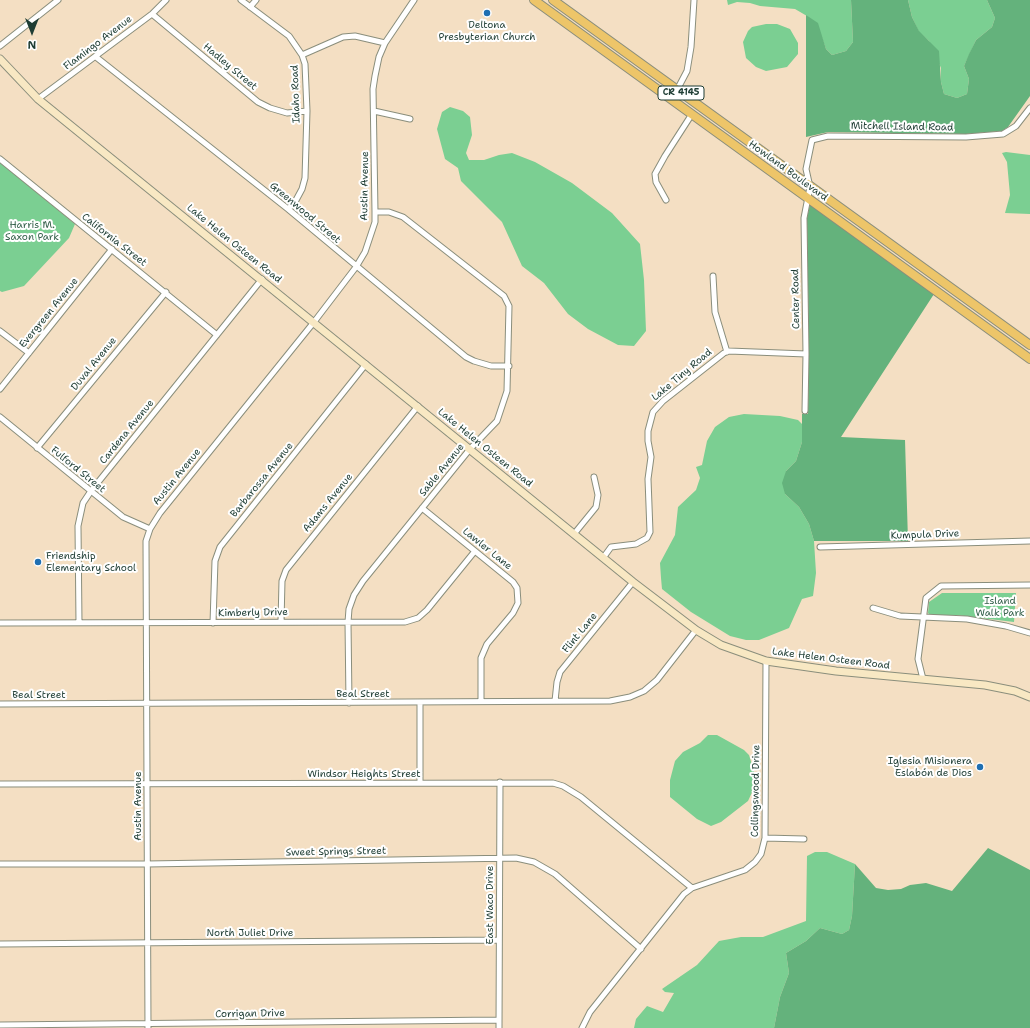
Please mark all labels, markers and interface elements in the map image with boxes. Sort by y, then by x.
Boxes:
marker: Deltona Presbyterian Church [482,8,492,18]
north arrow [12,12,52,52]
street label: Flamingo Avenue [61,13,135,73]
place label: Deltona Presbyterian Church [438,19,536,42]
text: N [28,37,36,52]
street label: Hadley Street [201,41,259,93]
street label: Idaho Road [289,65,303,123]
road number: CR 4145 [658,86,704,100]
street label: Mitchell Island Road [851,120,953,134]
street label: Howland Boulevard [746,138,830,204]
street label: Austin Avenue [358,151,372,221]
street label: Greenwood Street [267,180,343,246]
street label: Lake Helen Osteen Road [184,202,284,286]
street label: California Street [79,211,149,269]
park label: Harris M. Saxon Park [5,219,59,242]
street label: Center Road [789,269,803,329]
street label: Evergreen Avenue [17,276,81,350]
street label: Duval Avenue [69,335,119,393]
street label: Lake Tiny Road [649,346,715,404]
street label: Cardena Avenue [97,397,157,467]
street label: Lake Helen Osteen Road [435,406,535,490]
street label: Barbarossa Avenue [228,440,296,520]
street label: Sable Avenue [417,441,467,499]
street label: Fulford Street [48,444,108,496]
street label: Austin Avenue [151,446,203,508]
street label: Adams Avenue [301,471,355,535]
street label: Lawler Lane [460,525,514,573]
street label: Kumpula Drive [890,528,960,542]
place label: Friendship Elementary School [46,550,136,574]
marker: Friendship Elementary School [33,557,43,567]
park label: Island Walk Park [975,595,1025,618]
street label: Kimberly Drive [218,606,288,620]
street label: Flint Lane [560,610,600,656]
street label: Lake Helen Osteen Road [771,646,891,672]
street label: Beal Street [336,688,390,700]
street label: Beal Street [12,689,66,701]
street label: Collingswood Drive [749,745,763,837]
place label: Iglesia Misionera Eslabón de Dios [888,755,972,778]
marker: Iglesia Misionera Eslabón de Dios [975,762,985,772]
street label: Windsor Heights Street [307,768,421,780]
street label: Austin Avenue [132,771,144,841]
street label: Sweet Springs Street [286,845,386,859]
street label: East Waco Drive [484,866,496,944]
street label: North Juliet Drive [207,927,293,939]
street label: Corrigan Drive [215,1007,285,1021]

